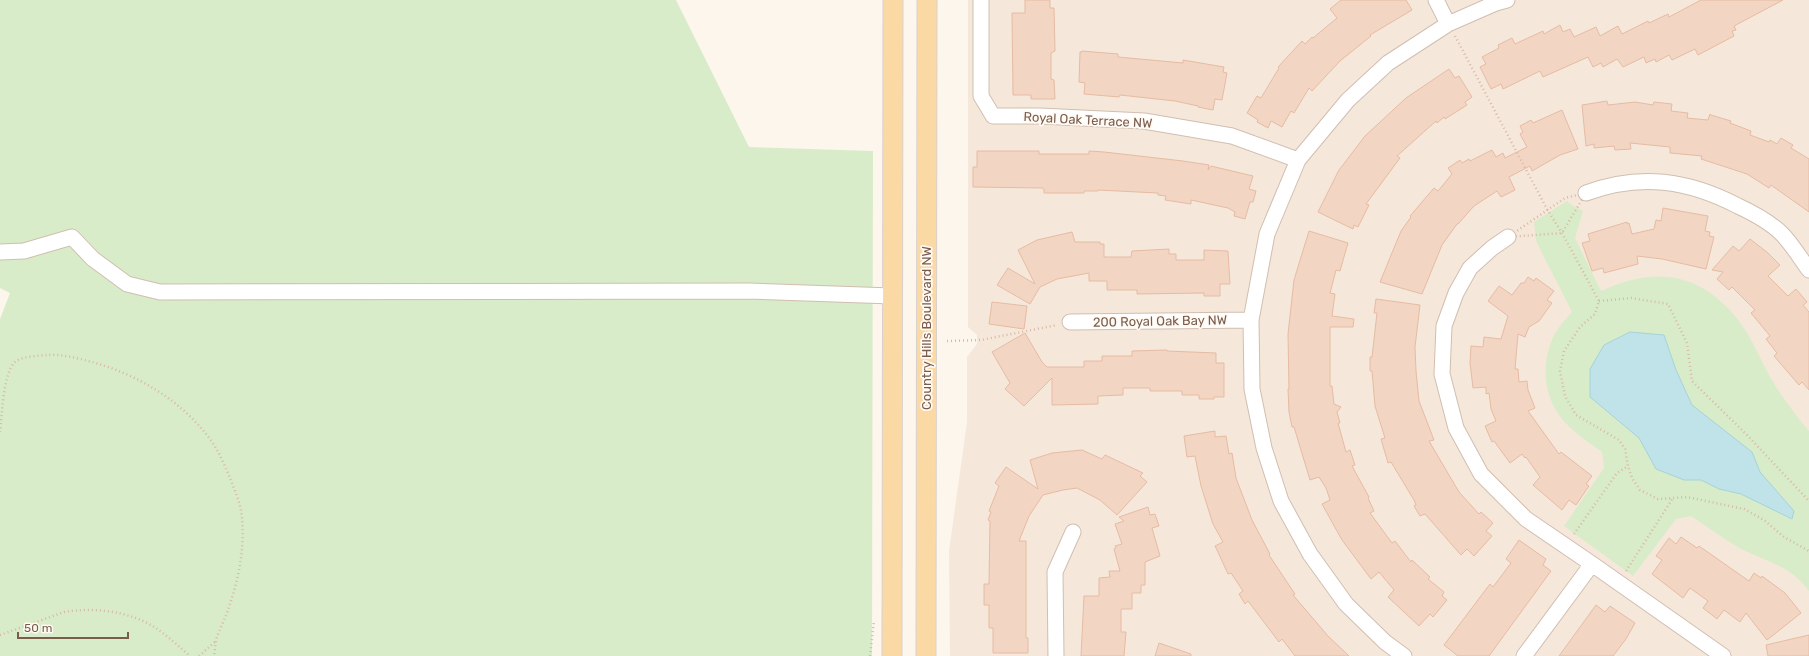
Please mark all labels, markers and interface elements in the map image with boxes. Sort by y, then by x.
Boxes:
street label: Royal Oak Terrace NW [1023,109,1153,131]
street label: Country Hills Boulevard NW [919,246,934,410]
street label: 200 Royal Oak Bay NW [1093,312,1227,330]
scale bar [18,614,128,640]
text: 50 m [24,621,52,635]

